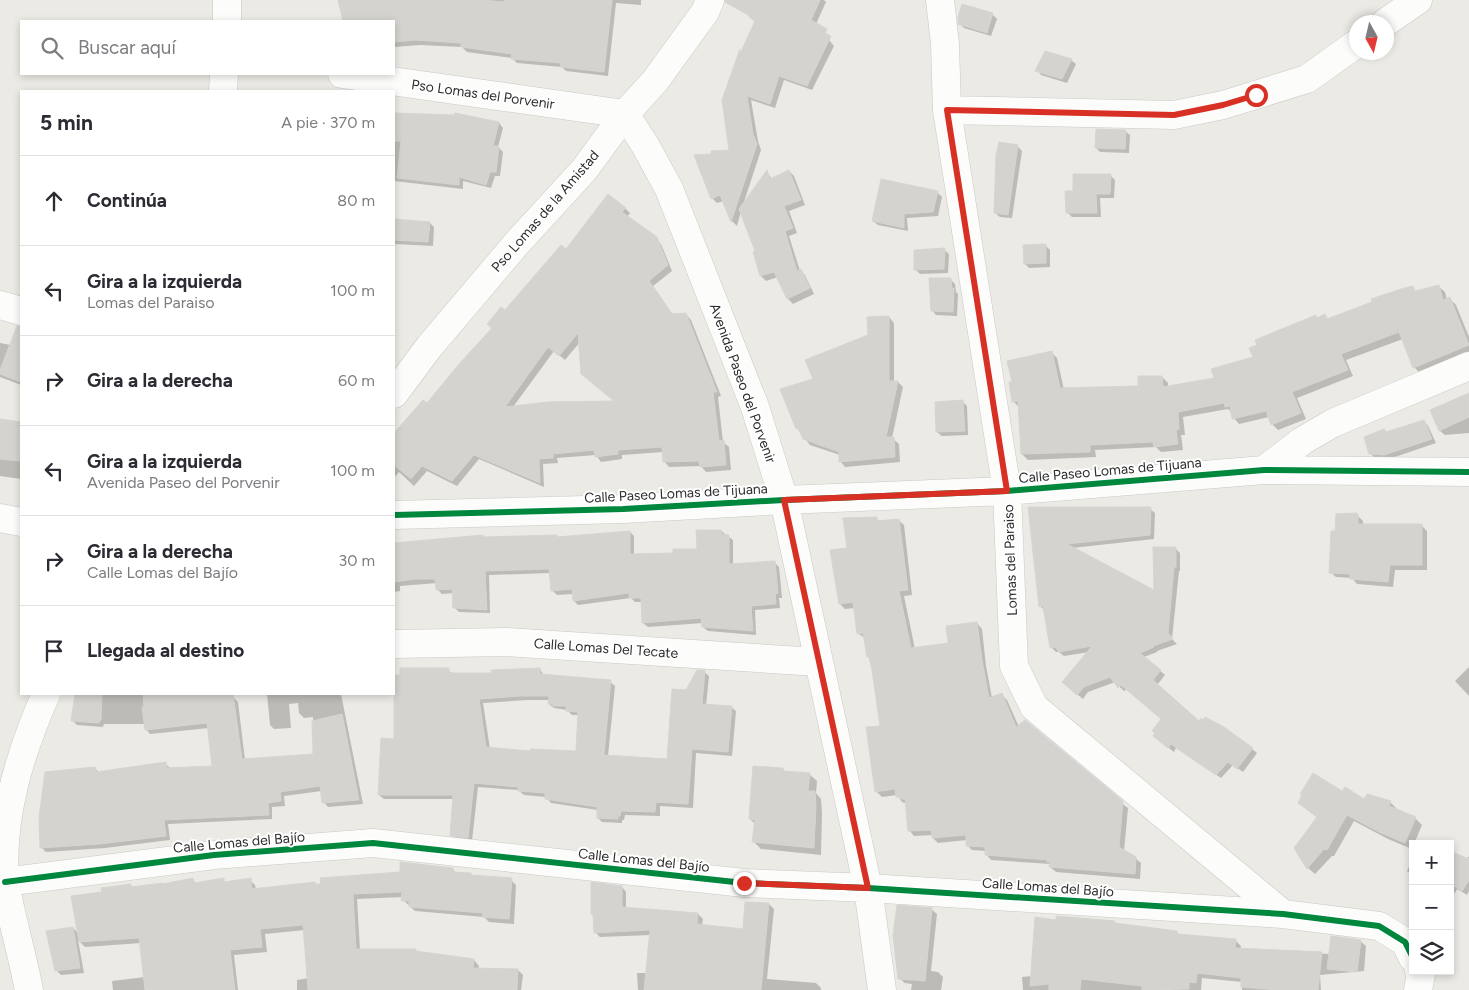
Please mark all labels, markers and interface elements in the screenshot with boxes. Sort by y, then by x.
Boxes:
north arrow [1349,15,1394,60]
search box [20,20,395,75]
icon: search [38,34,66,62]
text: Buscar aquí [78,36,176,59]
street label: Pso Lomas del Porvenir [410,76,556,113]
route start [1245,84,1268,107]
text: 5 min [40,110,93,135]
text: A pie · 370 m [281,113,375,132]
street label: Pso Lomas de la Amistad [488,147,603,276]
icon: ahead [40,187,68,215]
text: Continúa [87,189,167,212]
text: 80 m [337,191,375,210]
text: Gira a la izquierda [87,270,242,293]
icon: left [40,277,68,305]
text: 100 m [330,281,375,300]
text: Lomas del Paraiso [87,293,215,312]
street label: Avenida Paseo del Porvenir [706,301,779,466]
icon: right [40,367,68,395]
text: Gira a la derecha [87,369,233,392]
text: 60 m [338,371,375,390]
text: Gira a la izquierda [87,450,242,473]
street label: Calle Paseo Lomas de Tijuana [1018,454,1202,487]
icon: left [40,457,68,485]
text: 100 m [330,461,375,480]
text: Avenida Paseo del Porvenir [87,473,280,492]
street label: Calle Paseo Lomas de Tijuana [584,480,768,507]
street label: Lomas del Paraiso [1000,504,1021,616]
text: Gira a la derecha [87,540,233,563]
icon: right [40,547,68,575]
text: 30 m [338,551,375,570]
text: Calle Lomas del Bajío [87,563,238,582]
street label: Calle Lomas Del Tecate [533,635,679,662]
icon: arrive [40,637,68,665]
text: Llegada al destino [87,639,244,662]
street label: Calle Lomas del Bajío [172,828,306,857]
map controls [1409,840,1454,975]
button: + [1409,840,1454,885]
street label: Calle Lomas del Bajío [577,845,711,876]
route end [733,872,756,895]
street label: Calle Lomas del Bajío [981,874,1114,901]
button: − [1409,885,1454,930]
button: layers [1409,930,1454,975]

